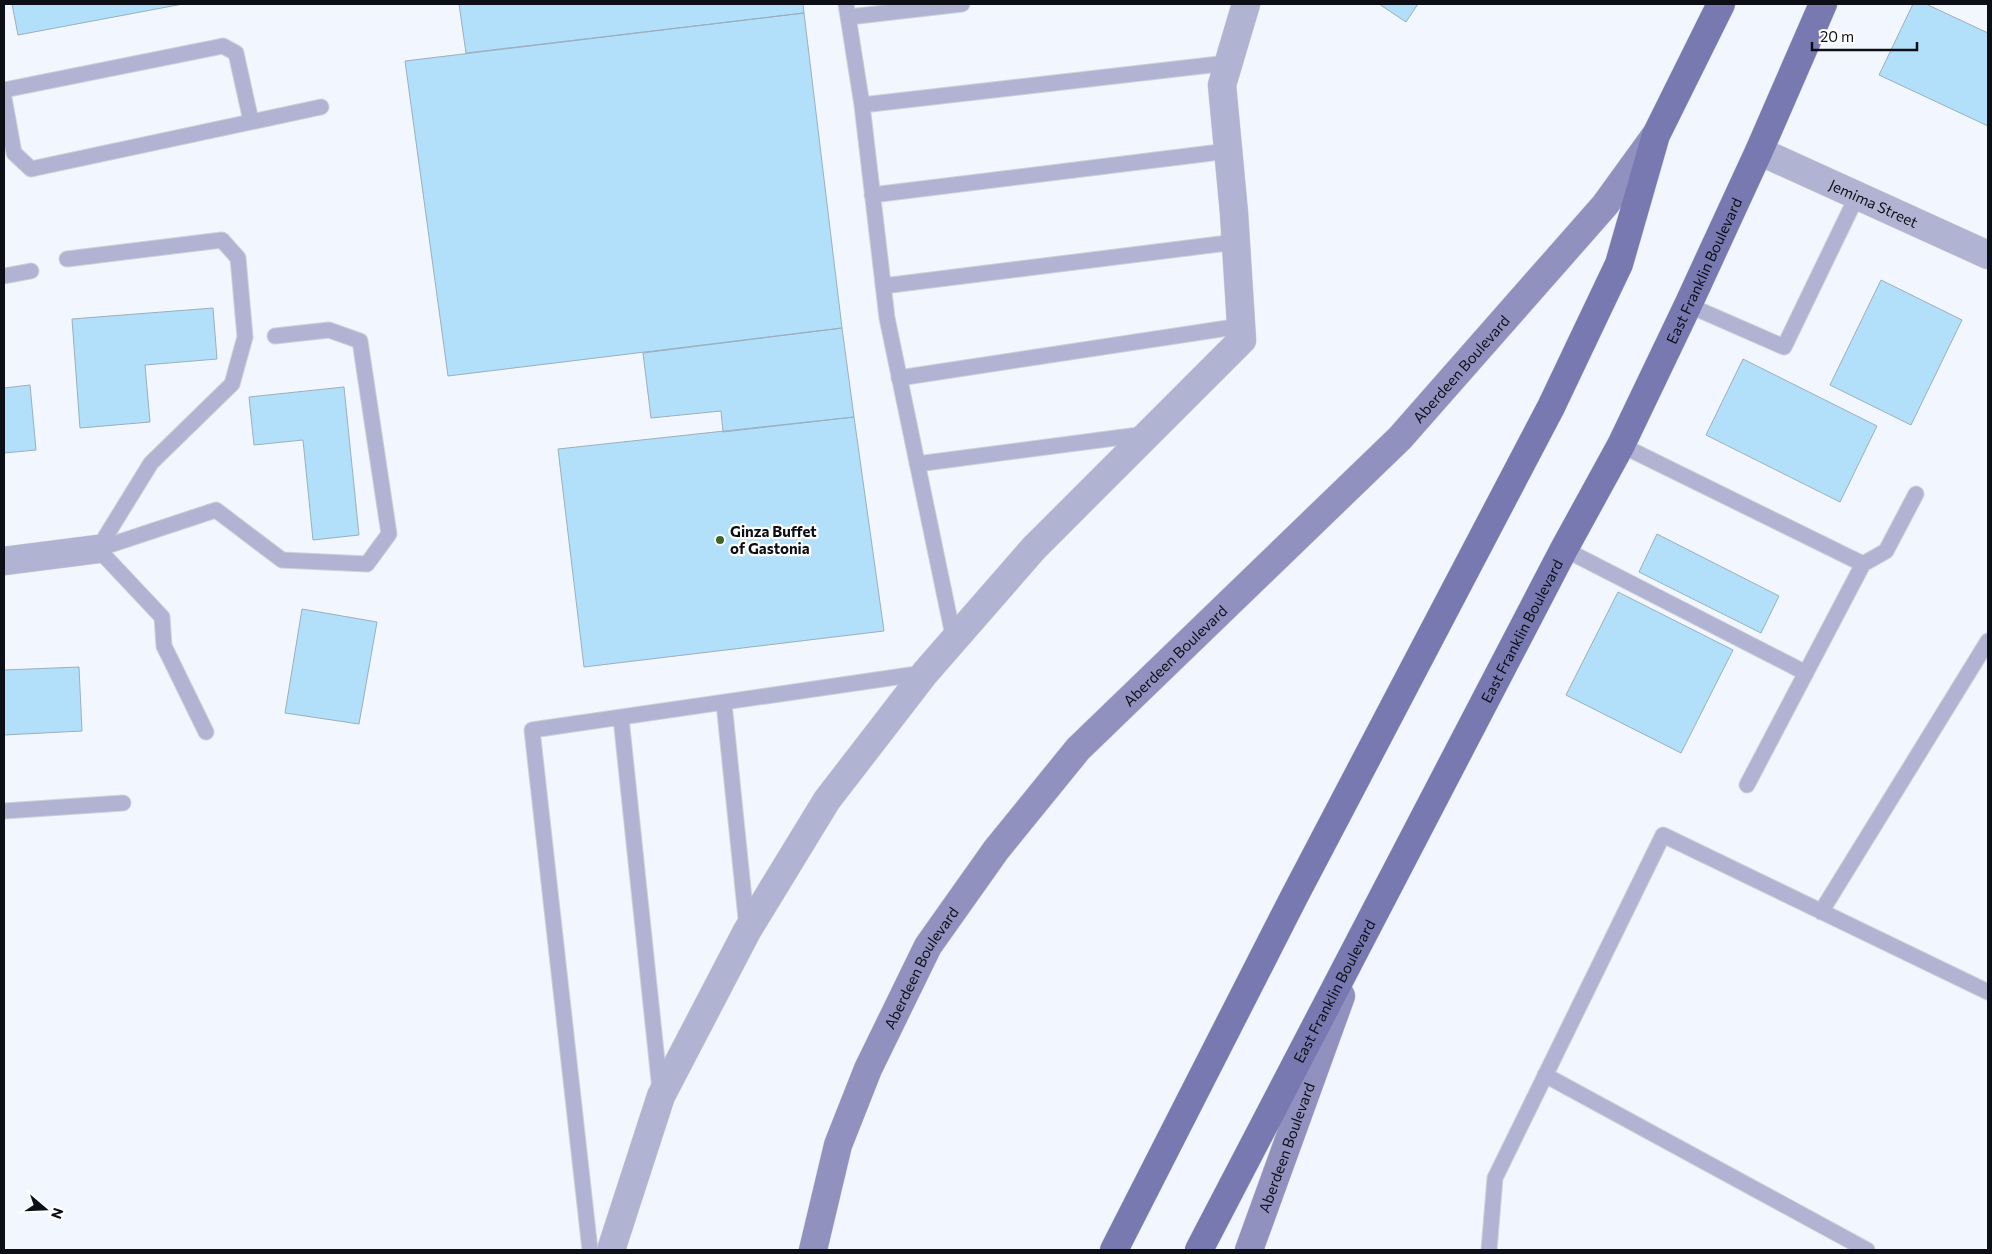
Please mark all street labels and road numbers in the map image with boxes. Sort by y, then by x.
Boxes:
street label: Jemima Street [1827,175,1921,231]
street label: East Franklin Boulevard [1662,195,1745,346]
street label: Aberdeen Boulevard [1409,311,1513,426]
street label: East Franklin Boulevard [1477,556,1566,706]
street label: Aberdeen Boulevard [1119,601,1231,710]
street label: Aberdeen Boulevard [880,903,962,1032]
street label: East Franklin Boulevard [1289,916,1379,1066]
street label: Aberdeen Boulevard [1254,1080,1318,1215]

